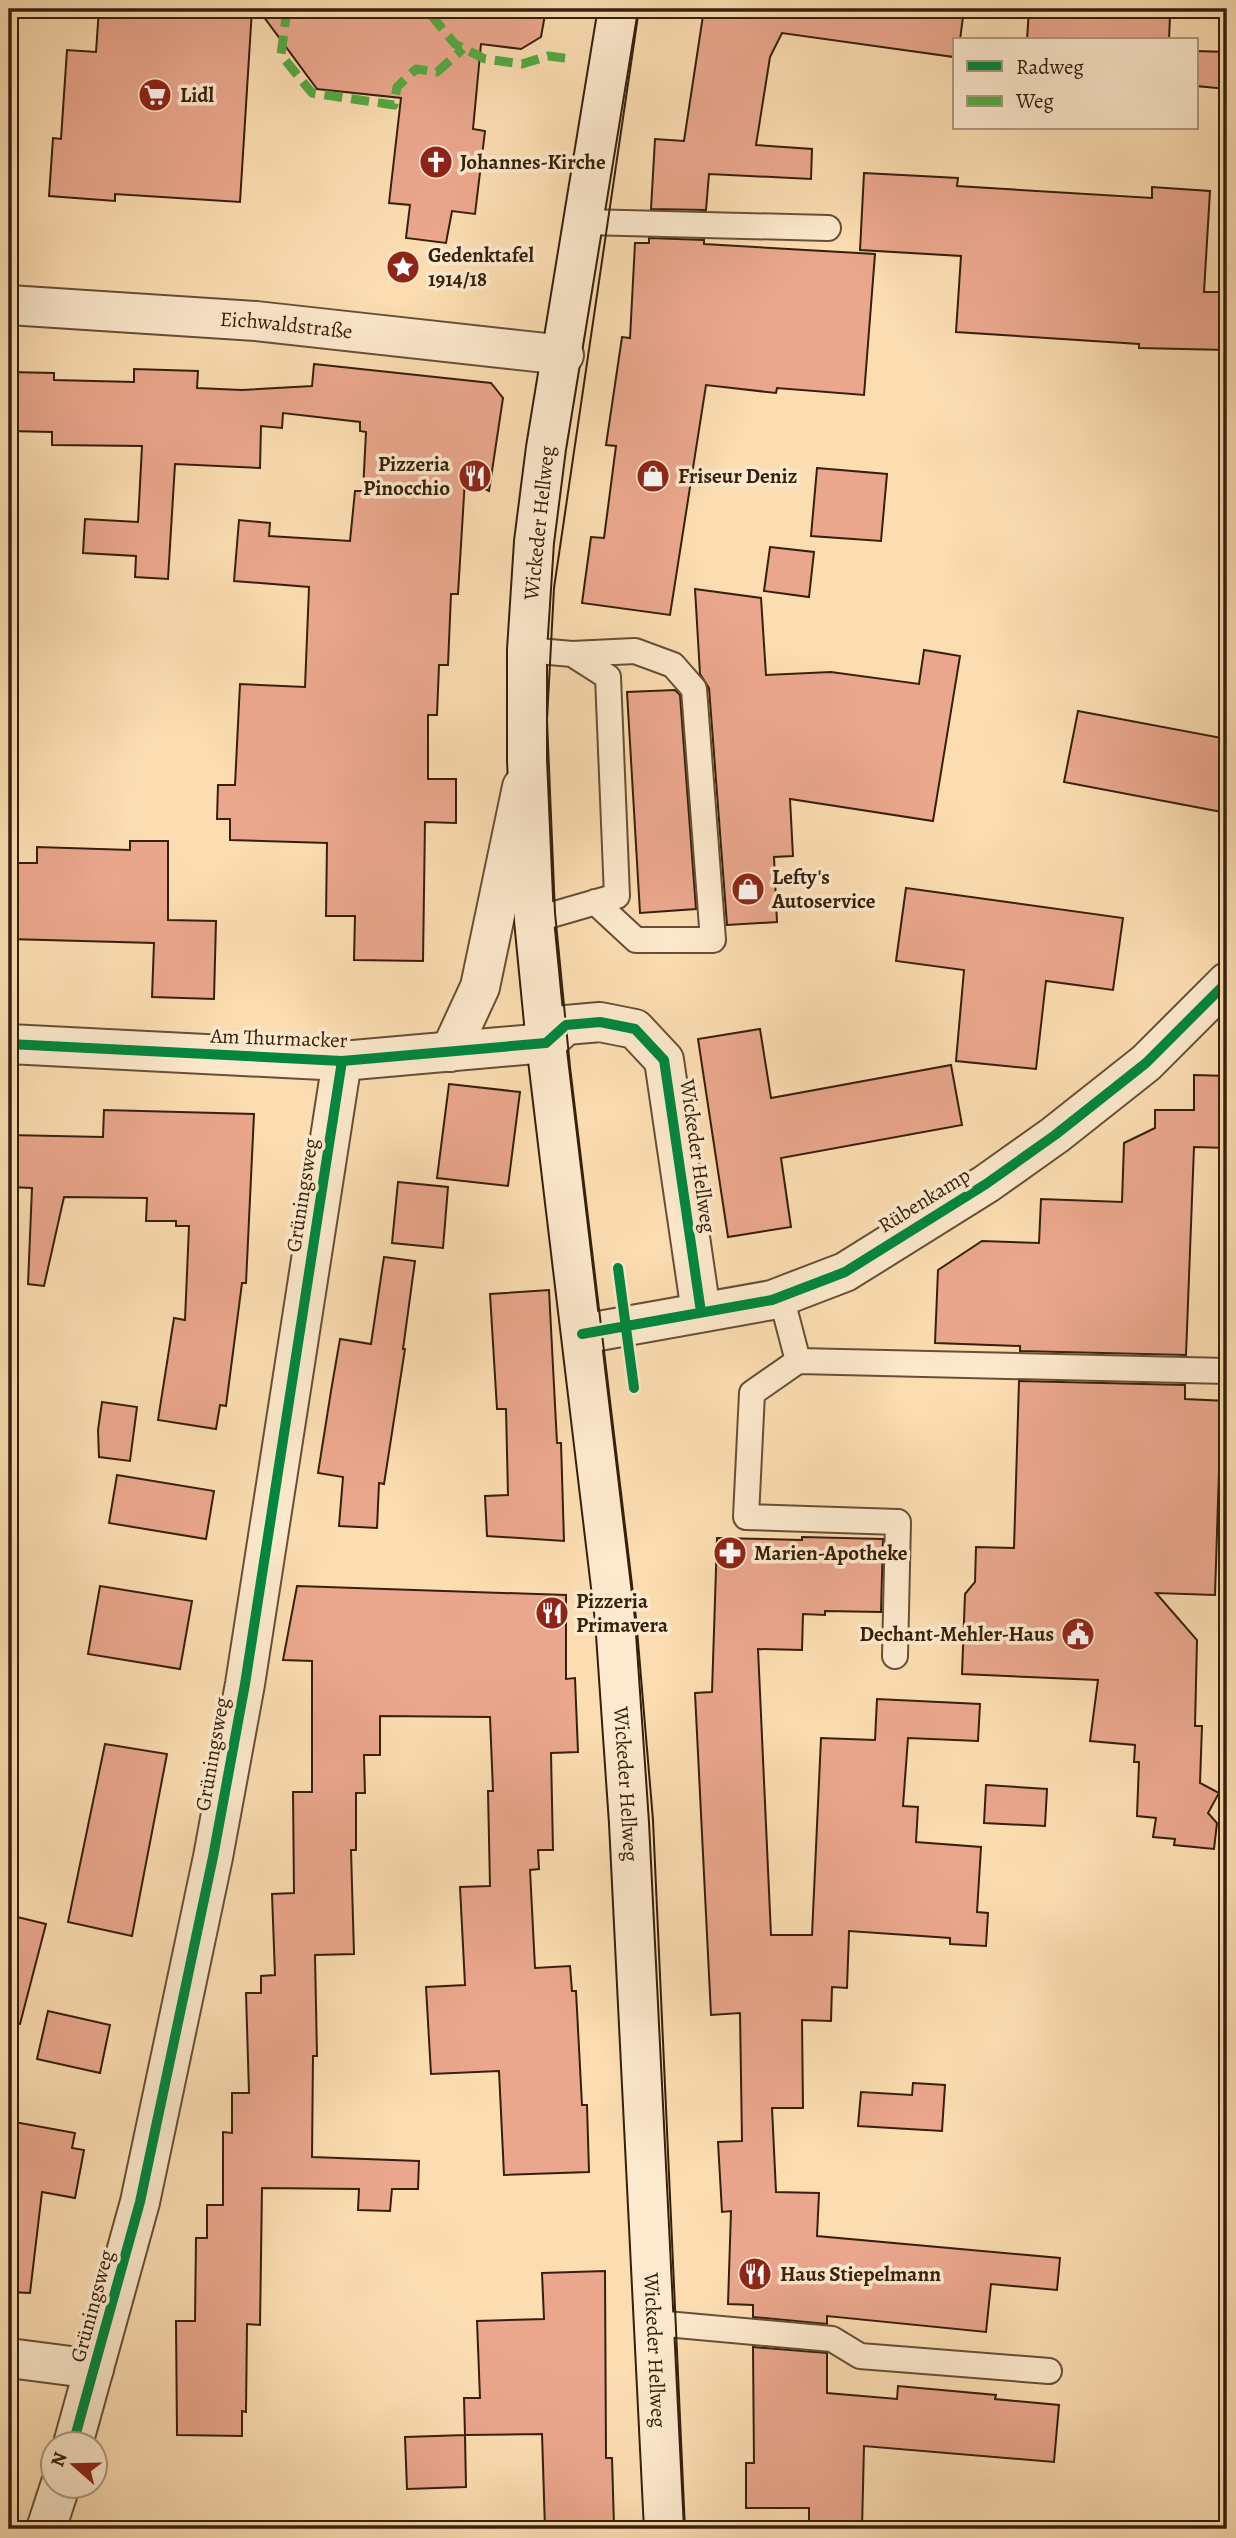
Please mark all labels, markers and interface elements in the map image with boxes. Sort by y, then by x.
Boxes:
legend [953,38,1198,130]
text: Radweg [1016,53,1084,81]
supermarket icon: Lidl [136,76,174,114]
place label: Lidl [180,81,215,109]
text: Weg [1015,87,1054,115]
church icon: Johannes-Kirche [417,143,455,181]
place label: Johannes-Kirche [460,148,606,176]
place label: Gedenktafel 1914/18 [428,241,534,293]
place icon: Gedenktafel 1914/18 [384,248,422,286]
street label: Eichwaldstraße [219,305,354,346]
street label: Wickeder Hellweg [517,444,561,603]
place label: Pizzeria Pinocchio [363,450,451,502]
restaurant icon: Pizzeria Pinocchio [456,457,494,495]
shop icon: Friseur Deniz [634,457,672,495]
place label: Friseur Deniz [678,462,798,490]
place label: Lefty's Autoservice [771,863,876,915]
shop icon: Lefty's Autoservice [729,870,767,908]
street label: Am Thurmacker [209,1022,348,1054]
street label: Wickeder Hellweg [673,1076,723,1235]
street label: Grüningsweg [279,1136,325,1254]
street label: Rübenkamp [873,1161,975,1239]
pharmacy icon: Marien-Apotheke [711,1534,749,1572]
place label: Marien-Apotheke [754,1539,908,1567]
place label: Pizzeria Primavera [576,1587,669,1639]
restaurant icon: Pizzeria Primavera [533,1594,571,1632]
public building icon: Dechant-Mehler-Haus [1059,1615,1097,1653]
place label: Dechant-Mehler-Haus [860,1620,1054,1648]
street label: Grüningsweg [188,1694,236,1813]
street label: Wickeder Hellweg [607,1704,645,1863]
street label: Grüningsweg [64,2246,121,2365]
restaurant icon: Haus Stiepelmann [736,2255,774,2293]
place label: Haus Stiepelmann [780,2260,941,2288]
street label: Wickeder Hellweg [637,2271,673,2429]
north arrow [38,2430,108,2500]
text: N [44,2448,74,2470]

